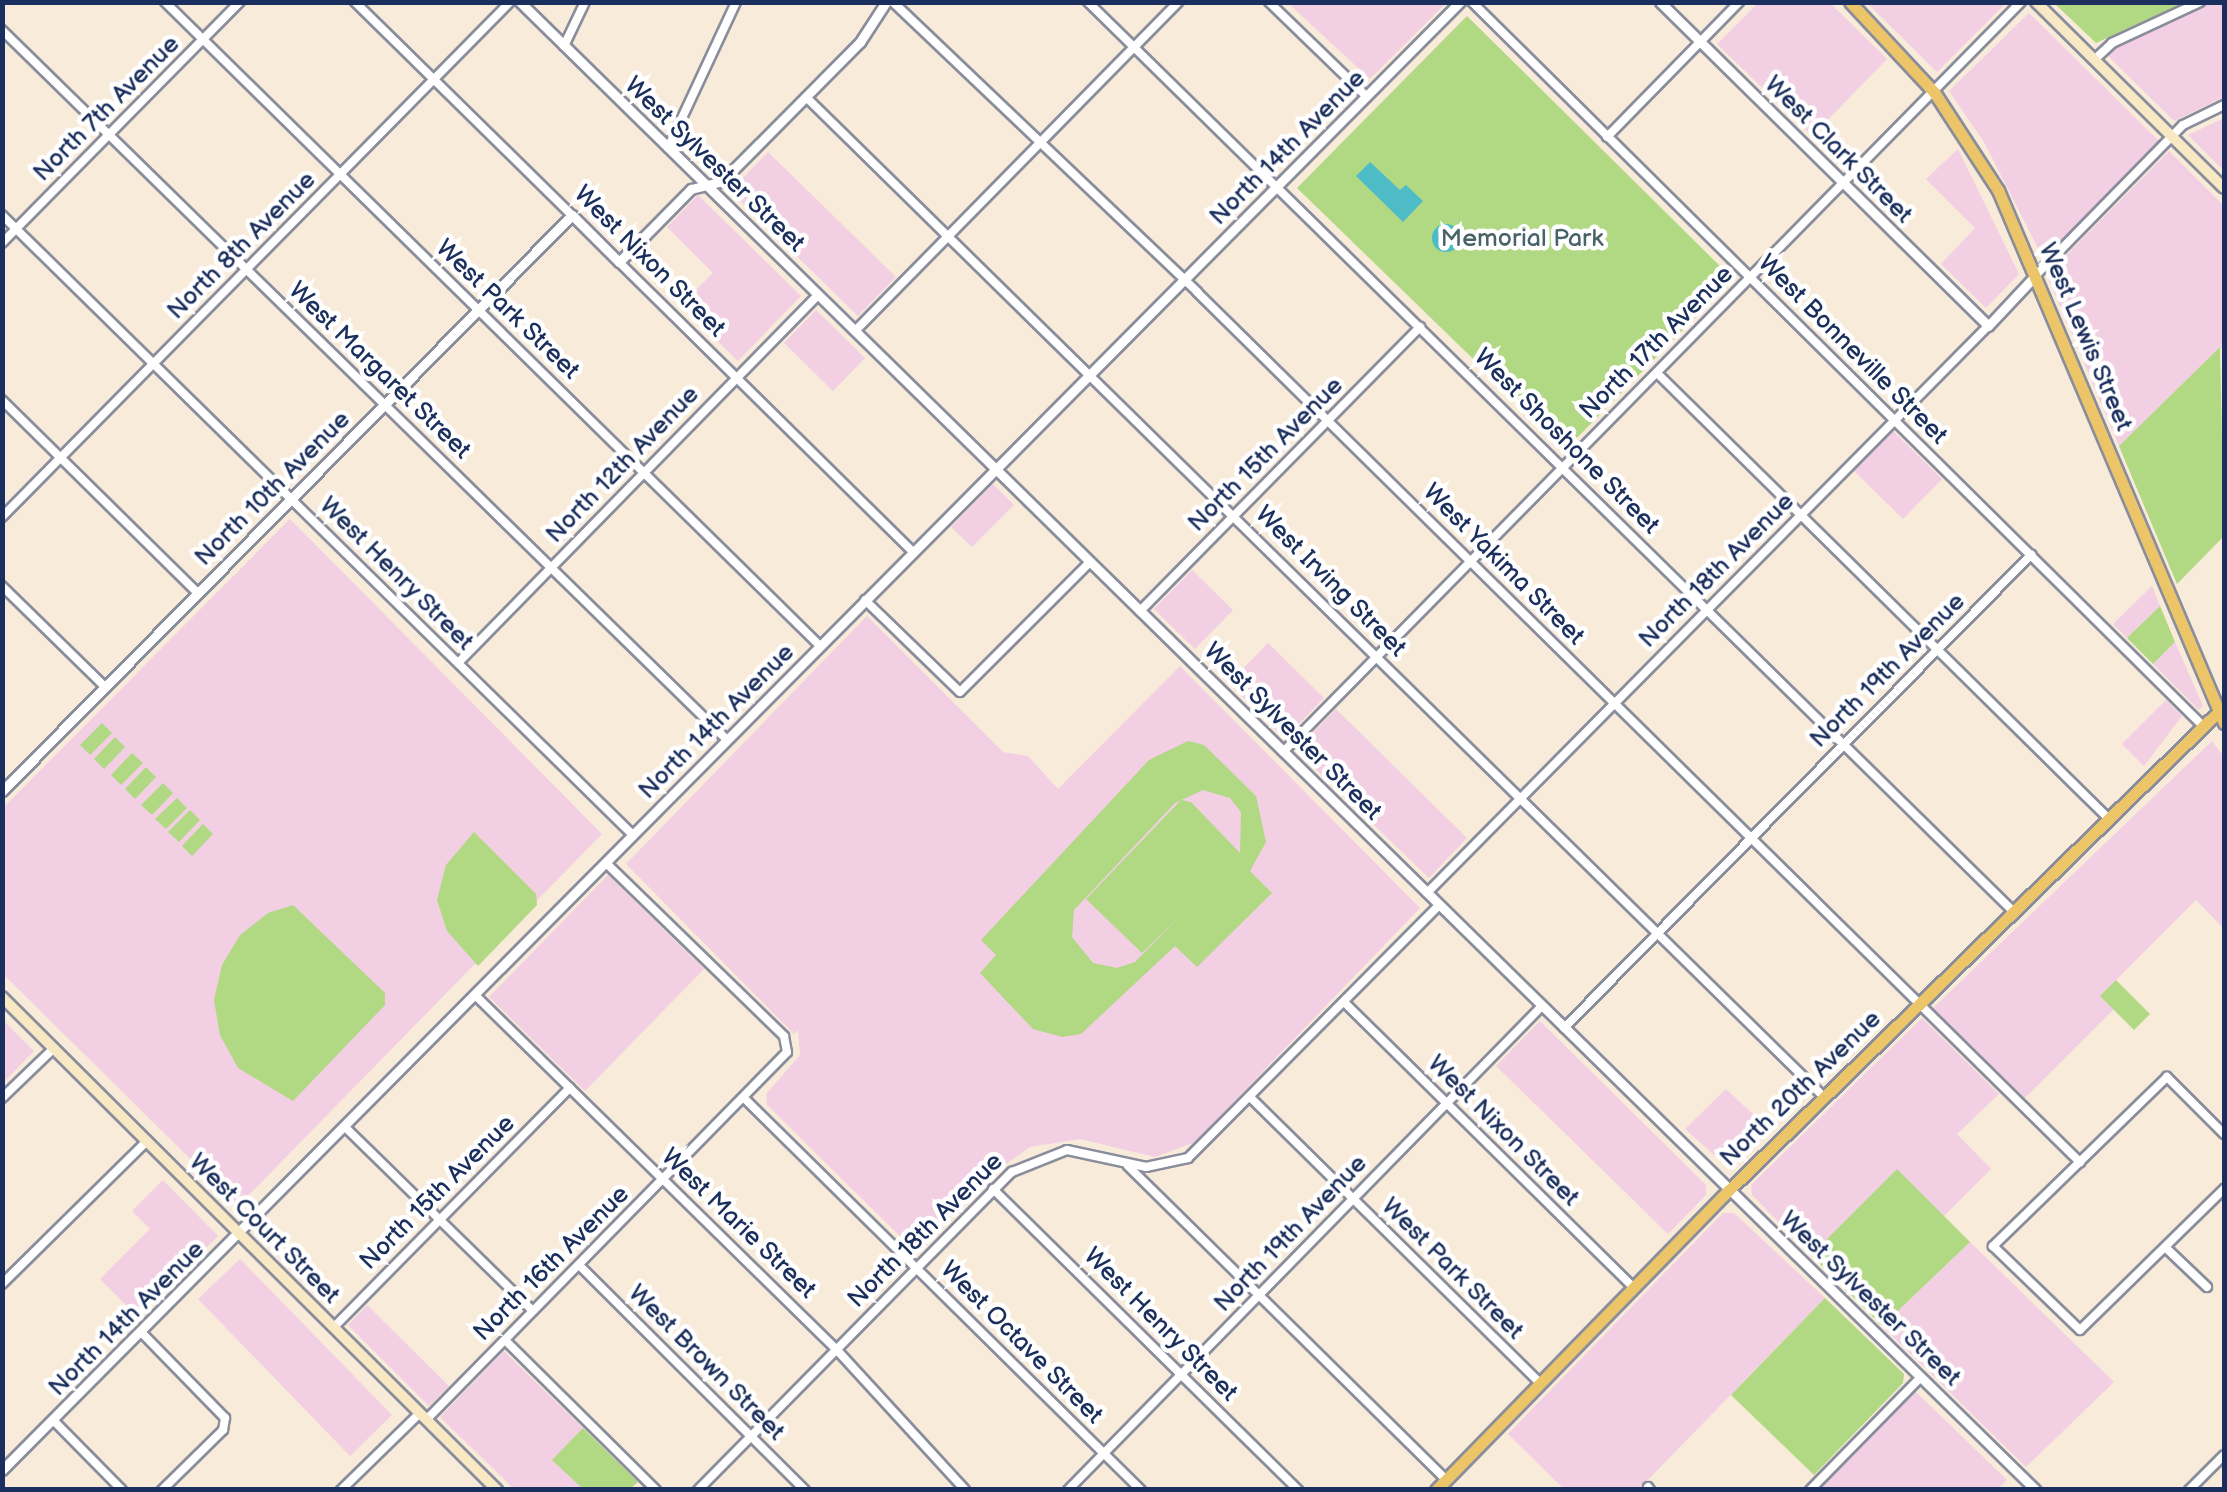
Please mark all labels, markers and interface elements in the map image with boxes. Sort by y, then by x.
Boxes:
street label: North 7th Avenue [27,29,187,189]
street label: North 14th Avenue [1204,64,1372,232]
street label: West Clark Street [1758,70,1918,230]
street label: West Sylvester Street [617,71,811,259]
street label: North 8th Avenue [162,166,322,326]
street label: West Nixon Street [567,180,731,344]
park label: Memorial Park [1441,224,1603,254]
street label: West Park Street [429,234,585,386]
street label: West Lewis Street [2032,238,2138,436]
street label: West Bonneville Street [1751,249,1953,451]
street label: North 17th Avenue [1574,260,1740,426]
street label: West Margaret Street [281,276,477,466]
street label: West Shoshone Street [1467,343,1665,541]
street label: North 15th Avenue [1182,371,1350,539]
street label: North 12th Avenue [540,380,706,550]
street label: North 10th Avenue [189,405,357,573]
street label: West Yakima Street [1415,477,1591,653]
street label: North 18th Avenue [1633,487,1801,655]
street label: West Henry Street [312,490,480,658]
street label: West Irving Street [1248,500,1412,664]
street label: North 19th Avenue [1804,587,1972,755]
street label: West Sylvester Street [1197,637,1387,827]
street label: North 14th Avenue [633,638,801,806]
street label: North 20th Avenue [1714,1005,1888,1173]
street label: West Nixon Street [1421,1049,1585,1213]
street label: North 15th Avenue [354,1109,522,1277]
street label: West Marie Street [654,1142,822,1306]
street label: West Court Street [182,1147,346,1311]
street label: North 18th Avenue [842,1147,1010,1315]
street label: North 19th Avenue [1208,1149,1374,1319]
street label: North 16th Avenue [468,1180,636,1348]
street label: West Park Street [1375,1192,1529,1346]
street label: West Sylvester Street [1773,1205,1967,1393]
street label: North 14th Avenue [43,1235,211,1403]
street label: West Henry Street [1076,1241,1244,1409]
street label: West Octave Street [933,1255,1109,1431]
street label: West Brown Street [622,1279,790,1447]

